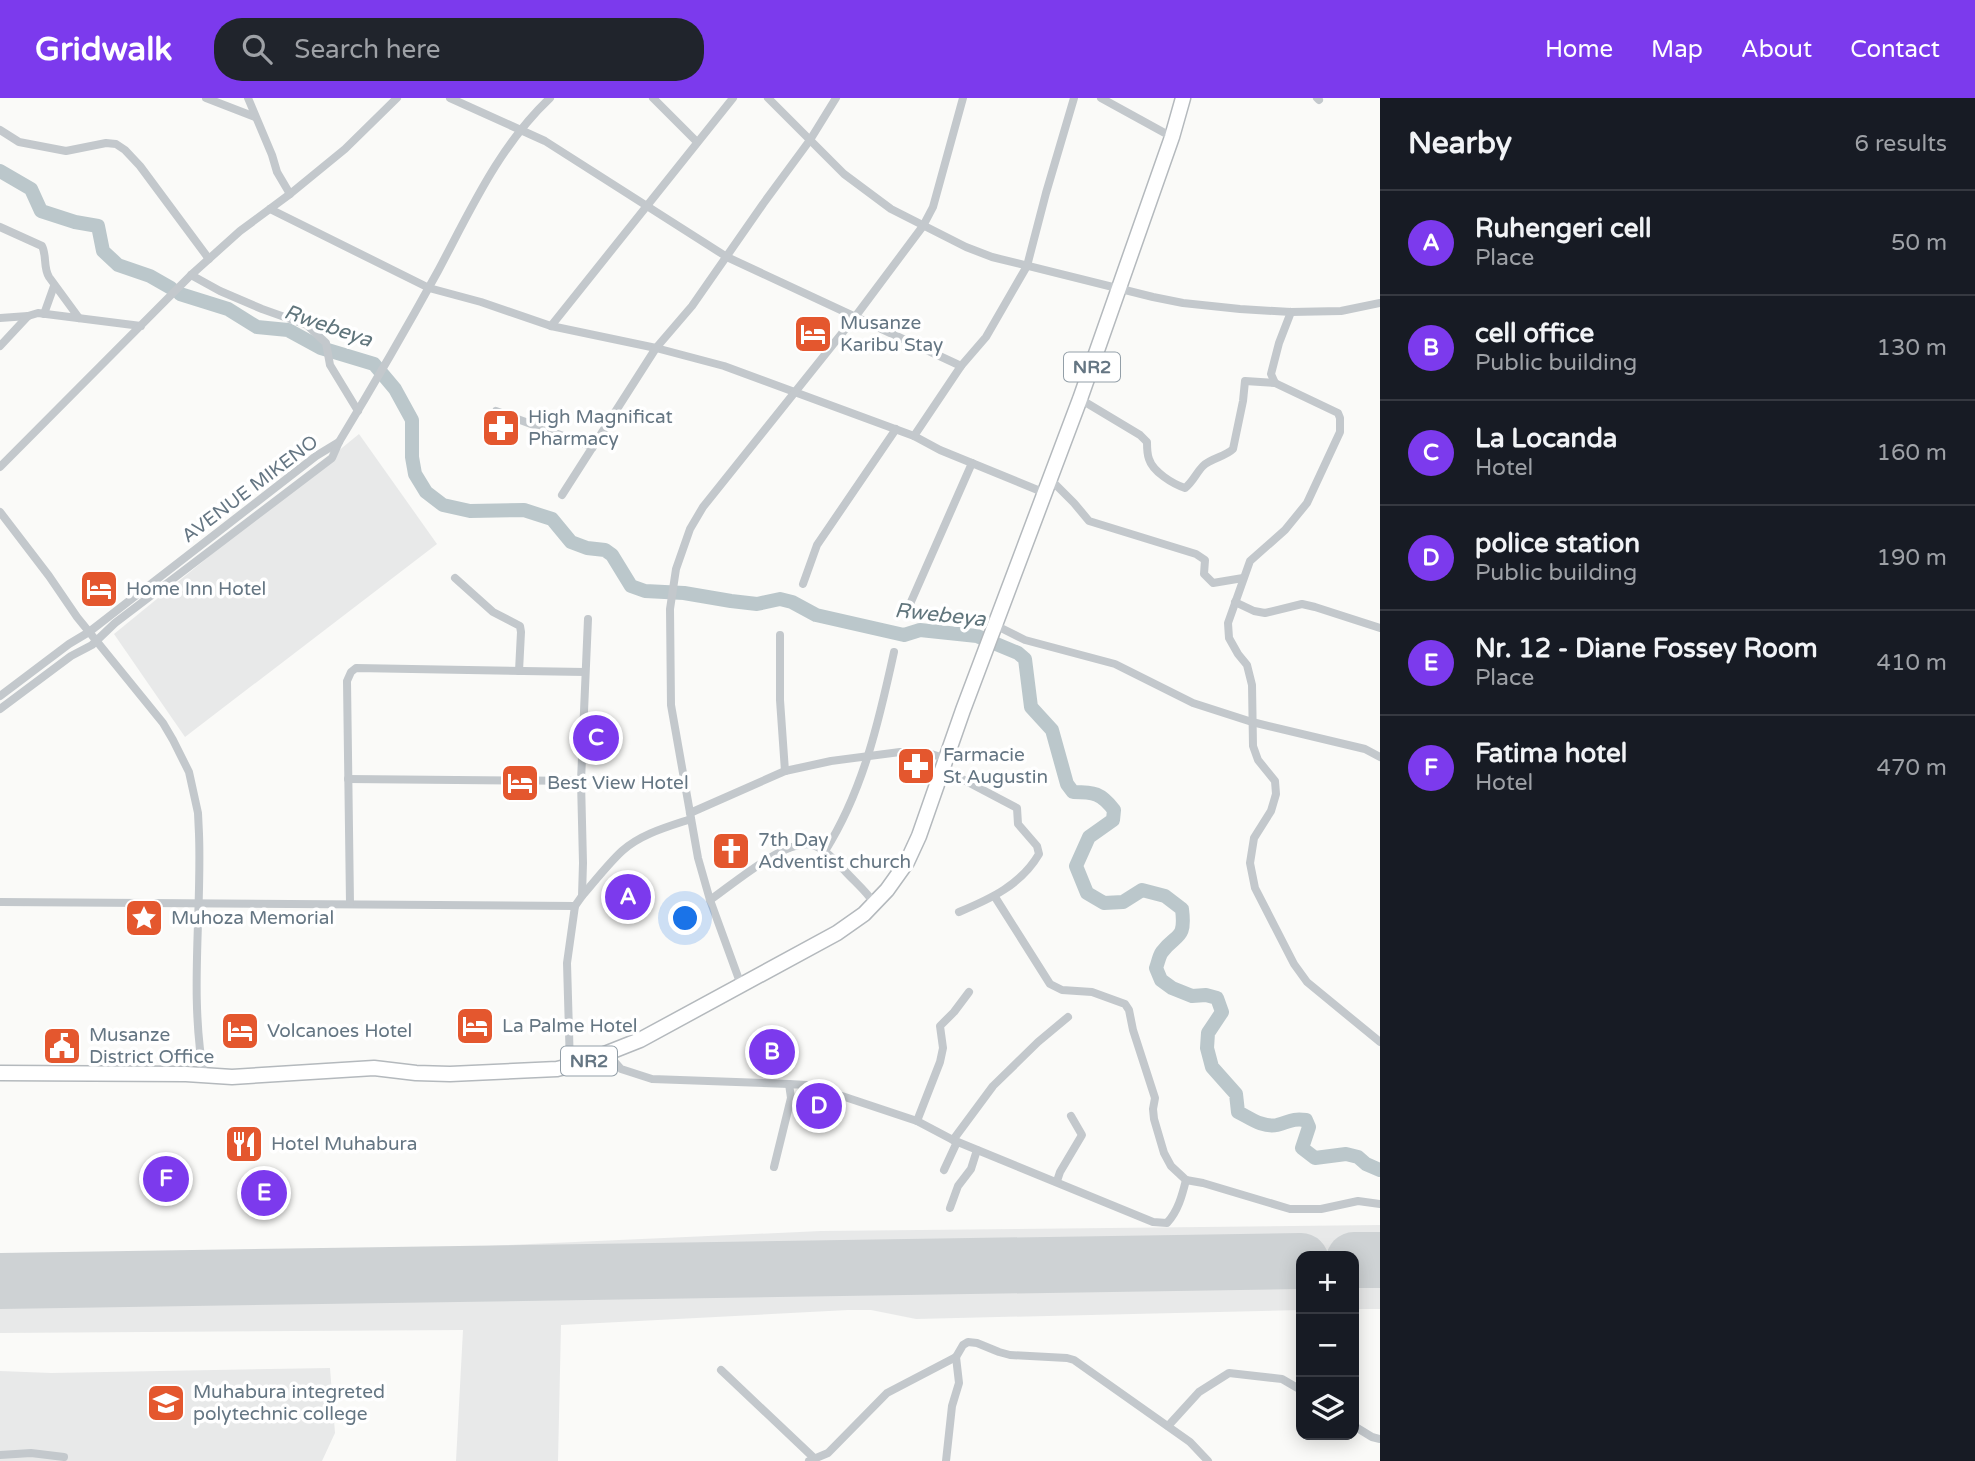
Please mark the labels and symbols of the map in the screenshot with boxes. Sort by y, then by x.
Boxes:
water label: Rwebeya [281,299,376,353]
place label: Musanze Karibu Stay [840,312,943,356]
hotel icon: Musanze Karibu Stay [792,313,834,355]
road number: NR2 [1064,353,1120,382]
place label: High Magnificat Pharmacy [528,406,673,450]
pharmacy icon: High Magnificat Pharmacy [480,407,522,449]
street label: AVENUE MIKENO [178,431,322,547]
hotel icon: Home Inn Hotel [78,568,120,610]
place label: Home Inn Hotel [126,578,266,600]
water label: Rwebeya [893,598,988,632]
pin: C [573,712,619,764]
place label: Farmacie St Augustin [943,744,1048,788]
pharmacy icon: Farmacie St Augustin [895,745,937,787]
hotel icon: Best View Hotel [499,762,541,804]
place label: Best View Hotel [547,772,689,794]
place label: 7th Day Adventist church [758,829,911,873]
church icon: 7th Day Adventist church [710,830,752,872]
pin: A [605,871,651,923]
place icon: Muhoza Memorial [123,897,165,939]
your location [668,901,702,935]
place label: Muhoza Memorial [171,907,334,929]
hotel icon: La Palme Hotel [454,1005,496,1047]
hotel icon: Volcanoes Hotel [219,1010,261,1052]
place label: La Palme Hotel [502,1015,638,1037]
place label: Volcanoes Hotel [267,1020,412,1042]
place label: Musanze District Office [89,1024,214,1068]
public building icon: Musanze District Office [41,1025,83,1067]
pin: B [749,1026,795,1078]
road number: NR2 [561,1046,617,1076]
pin: D [796,1080,842,1132]
restaurant icon: Hotel Muhabura [223,1123,265,1165]
place label: Hotel Muhabura [271,1133,418,1155]
pin: F [143,1153,189,1205]
pin: E [241,1167,287,1219]
place label: Muhabura integreted polytechnic college [193,1381,385,1425]
school or university icon: Muhabura integreted polytechnic college [145,1382,187,1424]

